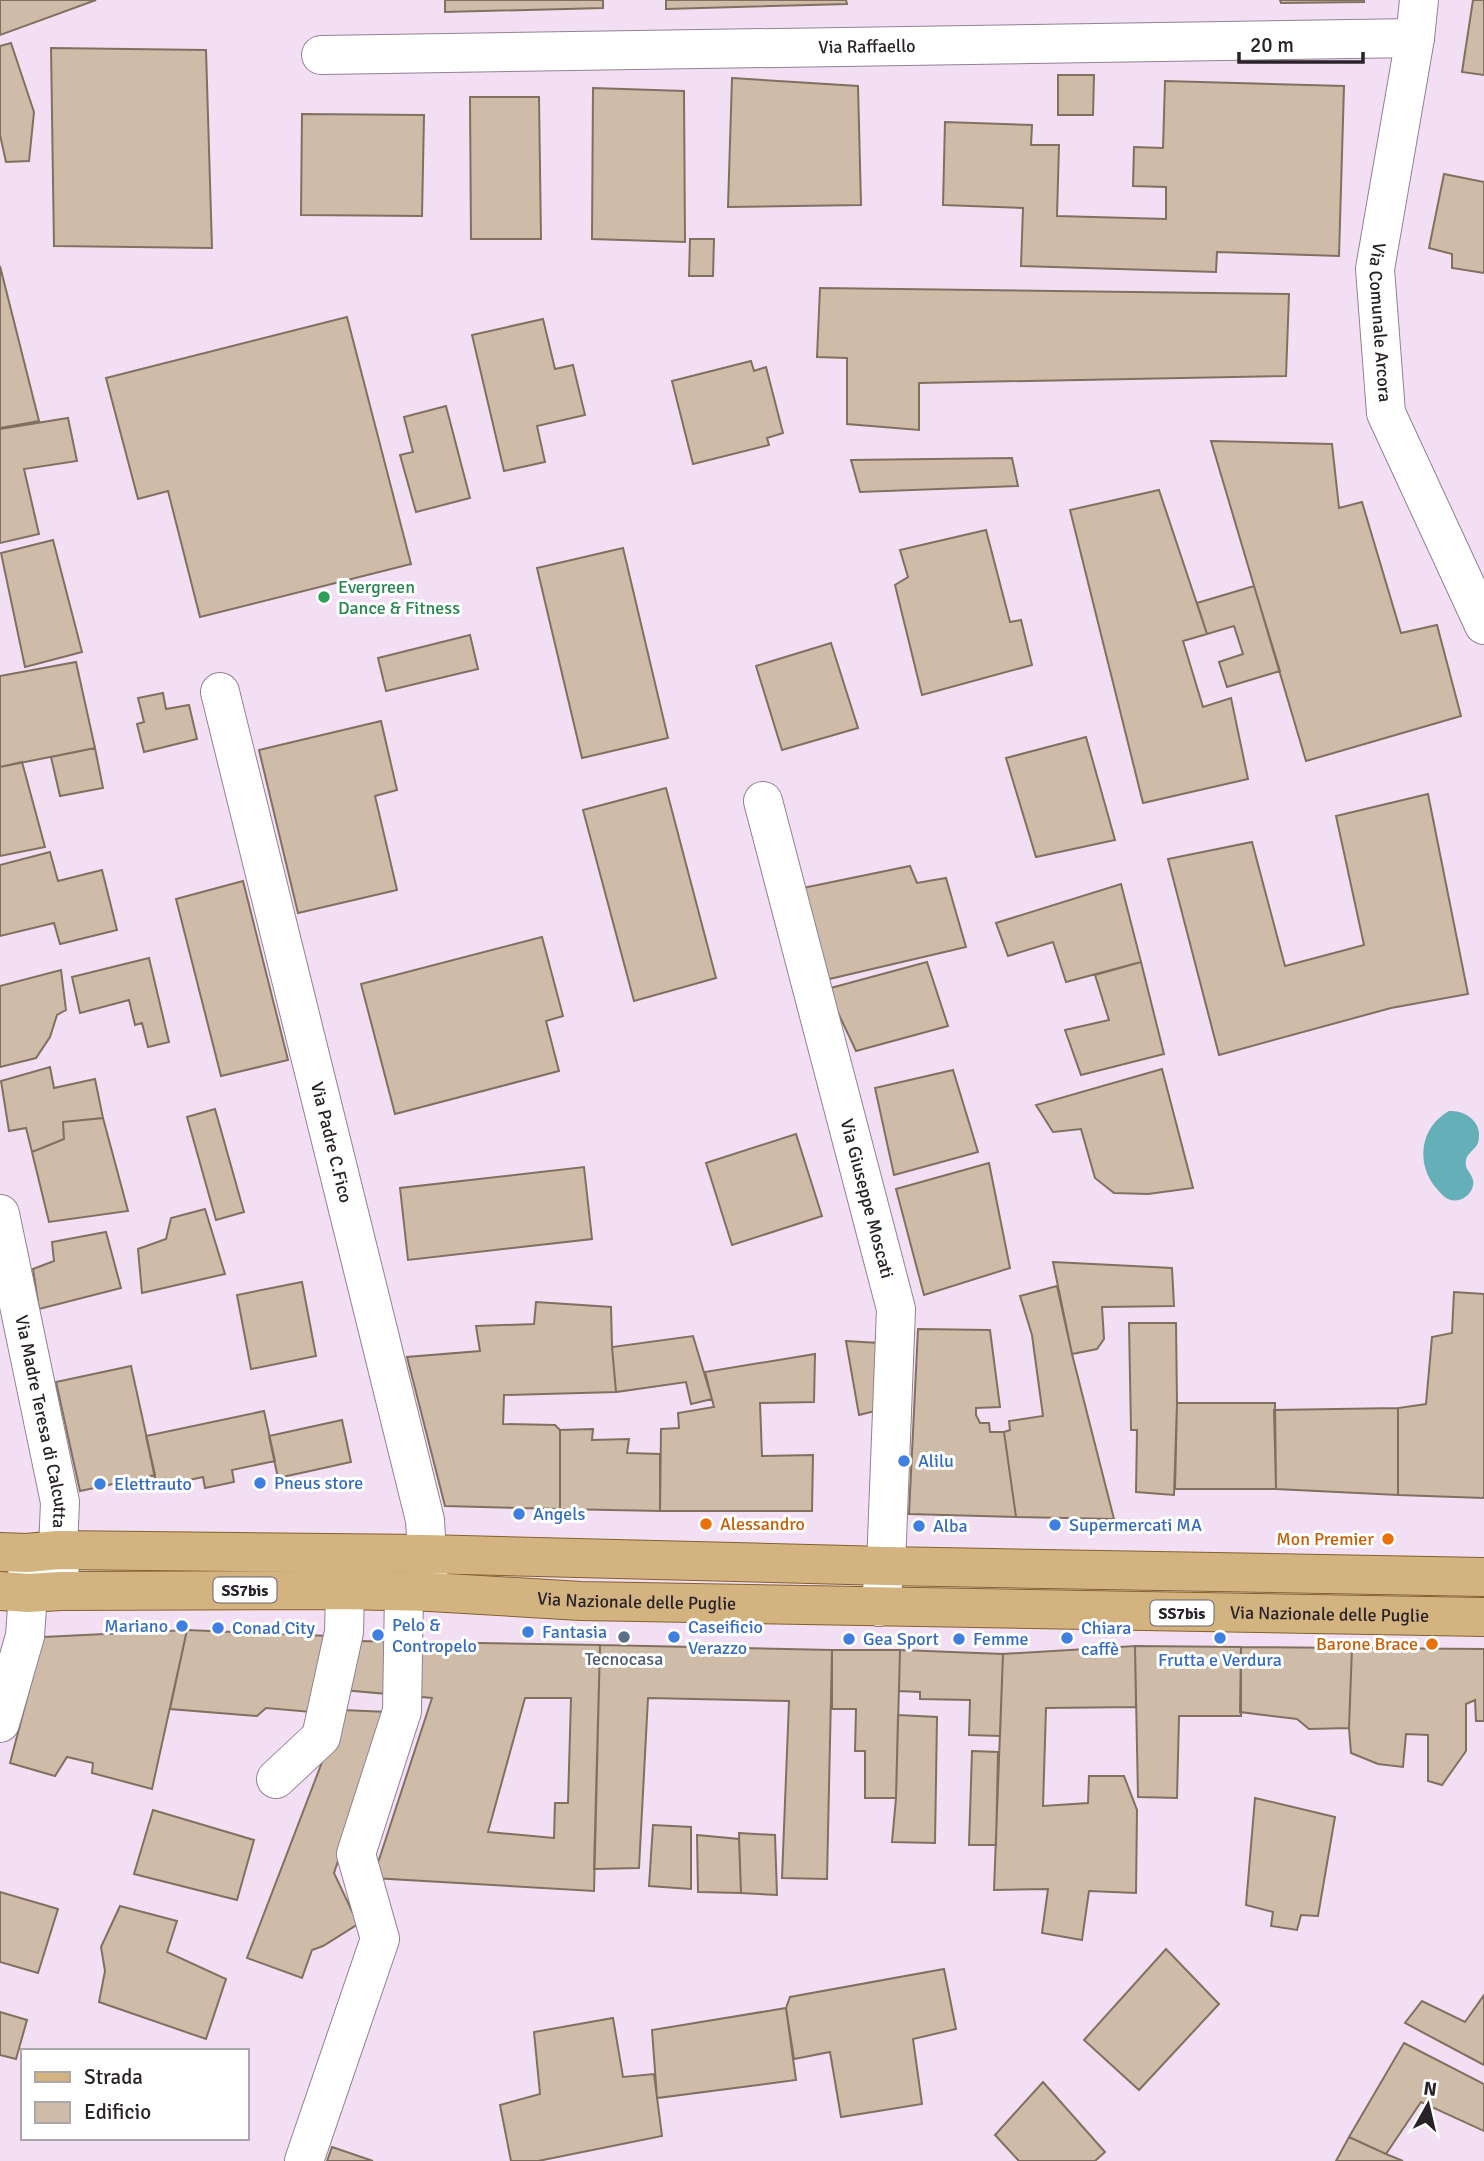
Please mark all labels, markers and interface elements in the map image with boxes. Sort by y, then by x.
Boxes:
scale bar [1239,21,1363,65]
text: 20 m [1250,32,1294,58]
street label: Via Raffaello [818,35,916,58]
street label: Via Comunale Arcora [1364,241,1396,403]
place label: Evergreen Dance & Fitness [338,576,460,619]
marker: Evergreen Dance & Fitness [316,589,332,605]
street label: Via Padre C.Fico [306,1080,357,1205]
street label: Via Giuseppe Moscati [836,1116,899,1281]
street label: Via Madre Teresa di Calcutta [10,1313,72,1529]
place label: Alilu [918,1450,954,1472]
marker: Alilu [896,1453,912,1469]
place label: Pneus store [274,1472,363,1494]
place label: Elettrauto [114,1473,192,1495]
marker: Pneus store [252,1475,268,1491]
marker: Elettrauto [92,1476,108,1492]
place label: Angels [533,1503,586,1525]
marker: Angels [511,1506,527,1522]
place label: Alessandro [720,1513,805,1535]
place label: Supermercati MA [1069,1514,1202,1536]
place label: Alba [933,1515,968,1537]
marker: Alessandro [698,1516,714,1532]
marker: Supermercati MA [1047,1517,1063,1533]
marker: Alba [911,1518,927,1534]
place label: Mon Premier [1276,1528,1374,1550]
marker: Mon Premier [1380,1531,1396,1547]
road number: SS7bis [214,1578,276,1602]
street label: Via Nazionale delle Puglie [536,1587,736,1615]
road number: SS7bis [1150,1600,1214,1625]
street label: Via Nazionale delle Puglie [1230,1601,1429,1627]
place label: Pelo & Contropelo [392,1614,477,1657]
place label: Mariano [104,1615,168,1637]
place label: Caseificio Verazzo [688,1616,763,1659]
place label: Conad City [232,1617,315,1639]
place label: Chiara caffè [1081,1617,1131,1660]
marker: Mariano [174,1618,190,1634]
marker: Conad City [210,1620,226,1636]
place label: Fantasia [542,1621,607,1643]
marker: Fantasia [520,1624,536,1640]
marker: Pelo & Contropelo [370,1627,386,1643]
place label: Gea Sport [863,1628,939,1650]
place label: Femme [973,1628,1029,1650]
marker: Tecnocasa [616,1629,632,1645]
marker: Caseificio Verazzo [666,1629,682,1645]
marker: Chiara caffè [1059,1630,1075,1646]
marker: Frutta e Verdura [1212,1630,1228,1646]
marker: Gea Sport [841,1631,857,1647]
marker: Femme [951,1631,967,1647]
place label: Barone Brace [1316,1633,1418,1655]
marker: Barone Brace [1424,1636,1440,1652]
place label: Tecnocasa [585,1648,663,1670]
place label: Frutta e Verdura [1158,1649,1282,1671]
legend [21,2049,248,2140]
text: Strada [84,2064,143,2090]
north arrow [1393,2070,1463,2140]
text: N [1422,2076,1438,2102]
text: Edificio [84,2099,151,2125]

